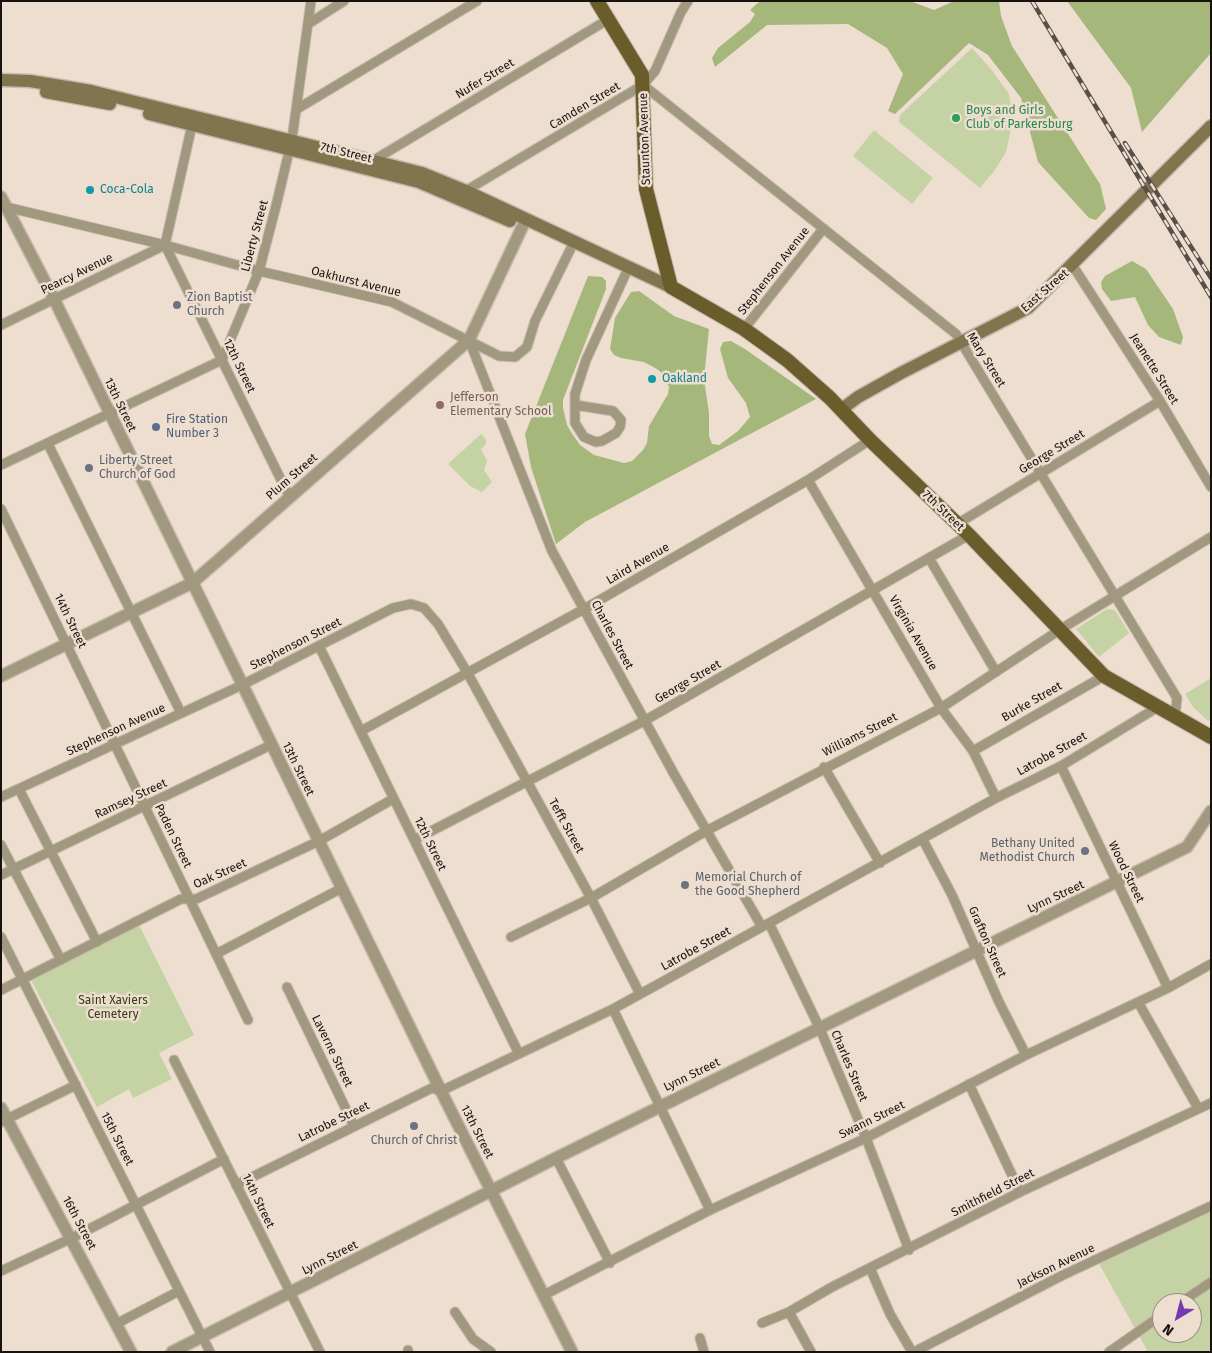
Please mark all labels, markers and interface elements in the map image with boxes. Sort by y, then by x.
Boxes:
street label: Nufer Street [453,56,517,102]
street label: Camden Street [547,79,623,133]
street label: Staunton Avenue [636,93,654,185]
place label: Boys and Girls Club of Parkersburg [966,104,1073,132]
marker: Boys and Girls Club of Parkersburg [950,112,962,124]
street label: 7th Street [319,140,373,166]
place label: Coca-Cola [100,183,154,197]
marker: Coca-Cola [84,184,96,196]
street label: Liberty Street [239,199,271,273]
street label: Stephenson Avenue [735,224,813,318]
street label: Pearcy Avenue [39,250,115,298]
street label: Oakhurst Avenue [309,264,403,300]
street label: East Street [1018,266,1072,316]
place label: Zion Baptist Church [187,291,252,319]
marker: Zion Baptist Church [171,299,183,311]
street label: Mary Street [963,330,1009,390]
street label: Jeanette Street [1126,331,1182,407]
street label: 12th Street [220,337,258,395]
place label: Oakland [662,372,707,386]
marker: Oakland [646,373,658,385]
street label: 13th Street [101,376,139,434]
place label: Jefferson Elementary School [450,391,552,419]
marker: Jefferson Elementary School [434,399,446,411]
place label: Fire Station Number 3 [166,413,228,441]
marker: Fire Station Number 3 [150,421,162,433]
street label: George Street [1017,427,1087,477]
street label: Plum Street [263,451,321,503]
place label: Liberty Street Church of God [99,454,176,482]
marker: Liberty Street Church of God [83,462,95,474]
street label: 7th Street [919,488,967,534]
street label: Laird Avenue [604,540,672,588]
street label: 14th Street [51,591,89,651]
street label: Virginia Avenue [886,593,940,673]
street label: Charles Street [588,598,636,672]
street label: Stephenson Street [248,615,344,673]
street label: George Street [652,657,724,707]
street label: Burke Street [999,679,1065,725]
street label: Stephenson Avenue [64,701,168,759]
street label: Williams Street [820,710,900,760]
street label: Latrobe Street [1015,729,1089,779]
street label: 13th Street [279,740,317,798]
street label: Ramsey Street [93,776,169,822]
street label: Tefft Street [545,796,587,856]
street label: Paden Street [151,802,195,870]
street label: 12th Street [411,815,449,873]
place label: Bethany United Methodist Church [979,837,1075,865]
street label: Wood Street [1105,839,1147,905]
marker: Bethany United Methodist Church [1079,845,1091,857]
street label: Oak Street [191,856,249,892]
place label: Memorial Church of the Good Shepherd [695,871,801,899]
street label: Lynn Street [1025,878,1087,916]
marker: Memorial Church of the Good Shepherd [679,879,691,891]
street label: Grafton Street [965,904,1009,980]
street label: Latrobe Street [659,924,733,974]
park label: Saint Xaviers Cemetery [78,994,148,1022]
street label: Laverne Street [308,1013,356,1089]
street label: Charles Street [827,1028,871,1104]
street label: Lynn Street [661,1055,723,1095]
street label: Swann Street [837,1098,907,1142]
street label: Latrobe Street [296,1099,372,1145]
street label: 13th Street [457,1103,497,1161]
street label: 15th Street [97,1110,137,1168]
marker: Church of Christ [408,1120,420,1132]
place label: Church of Christ [371,1134,457,1148]
street label: Smithfield Street [949,1166,1037,1220]
street label: 14th Street [239,1171,277,1231]
street label: 16th Street [59,1194,99,1252]
street label: Lynn Street [300,1238,360,1278]
street label: Jackson Avenue [1015,1241,1097,1291]
north arrow [1152,1293,1202,1343]
text: N [1159,1320,1177,1339]

